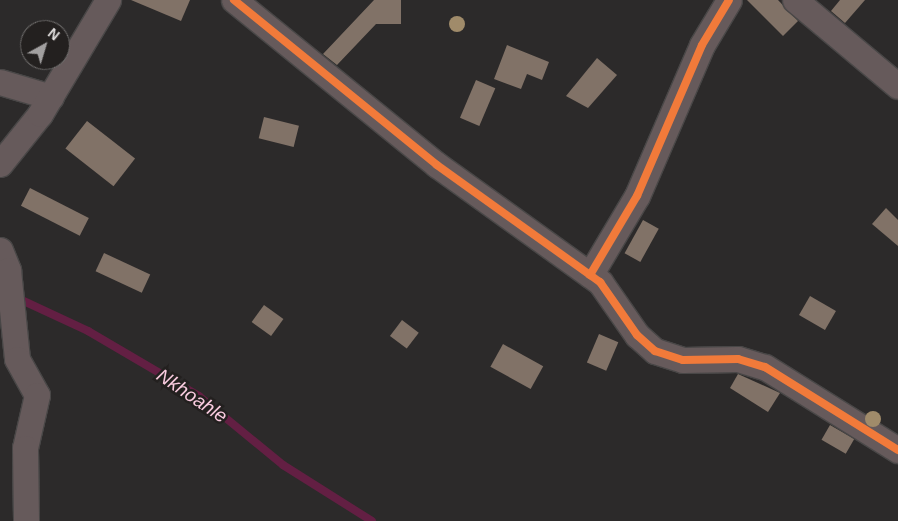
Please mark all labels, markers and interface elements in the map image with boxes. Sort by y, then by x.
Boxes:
north arrow [20,20,70,70]
text: N [45,25,63,44]
water label: Nkhoahle [152,364,232,428]

